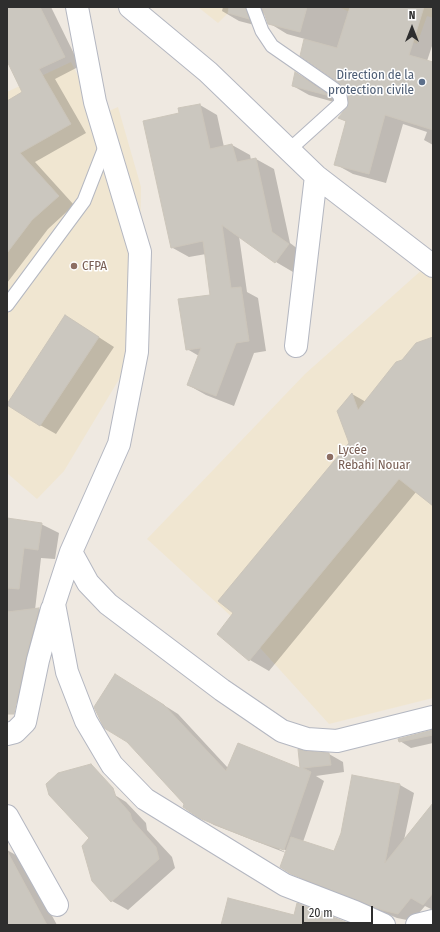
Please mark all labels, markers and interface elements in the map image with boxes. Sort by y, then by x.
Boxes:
north arrow [392,8,432,48]
text: N [409,9,415,22]
place label: Direction de la protection civile [328,67,414,98]
marker: Direction de la protection civile [417,77,427,87]
place label: CFPA [82,258,107,274]
marker: CFPA [69,261,79,271]
place label: Lycée Rebahi Nouar [338,442,410,473]
marker: Lycée Rebahi Nouar [325,452,335,462]
scale bar [304,898,375,924]
text: 20 m [309,906,333,920]

